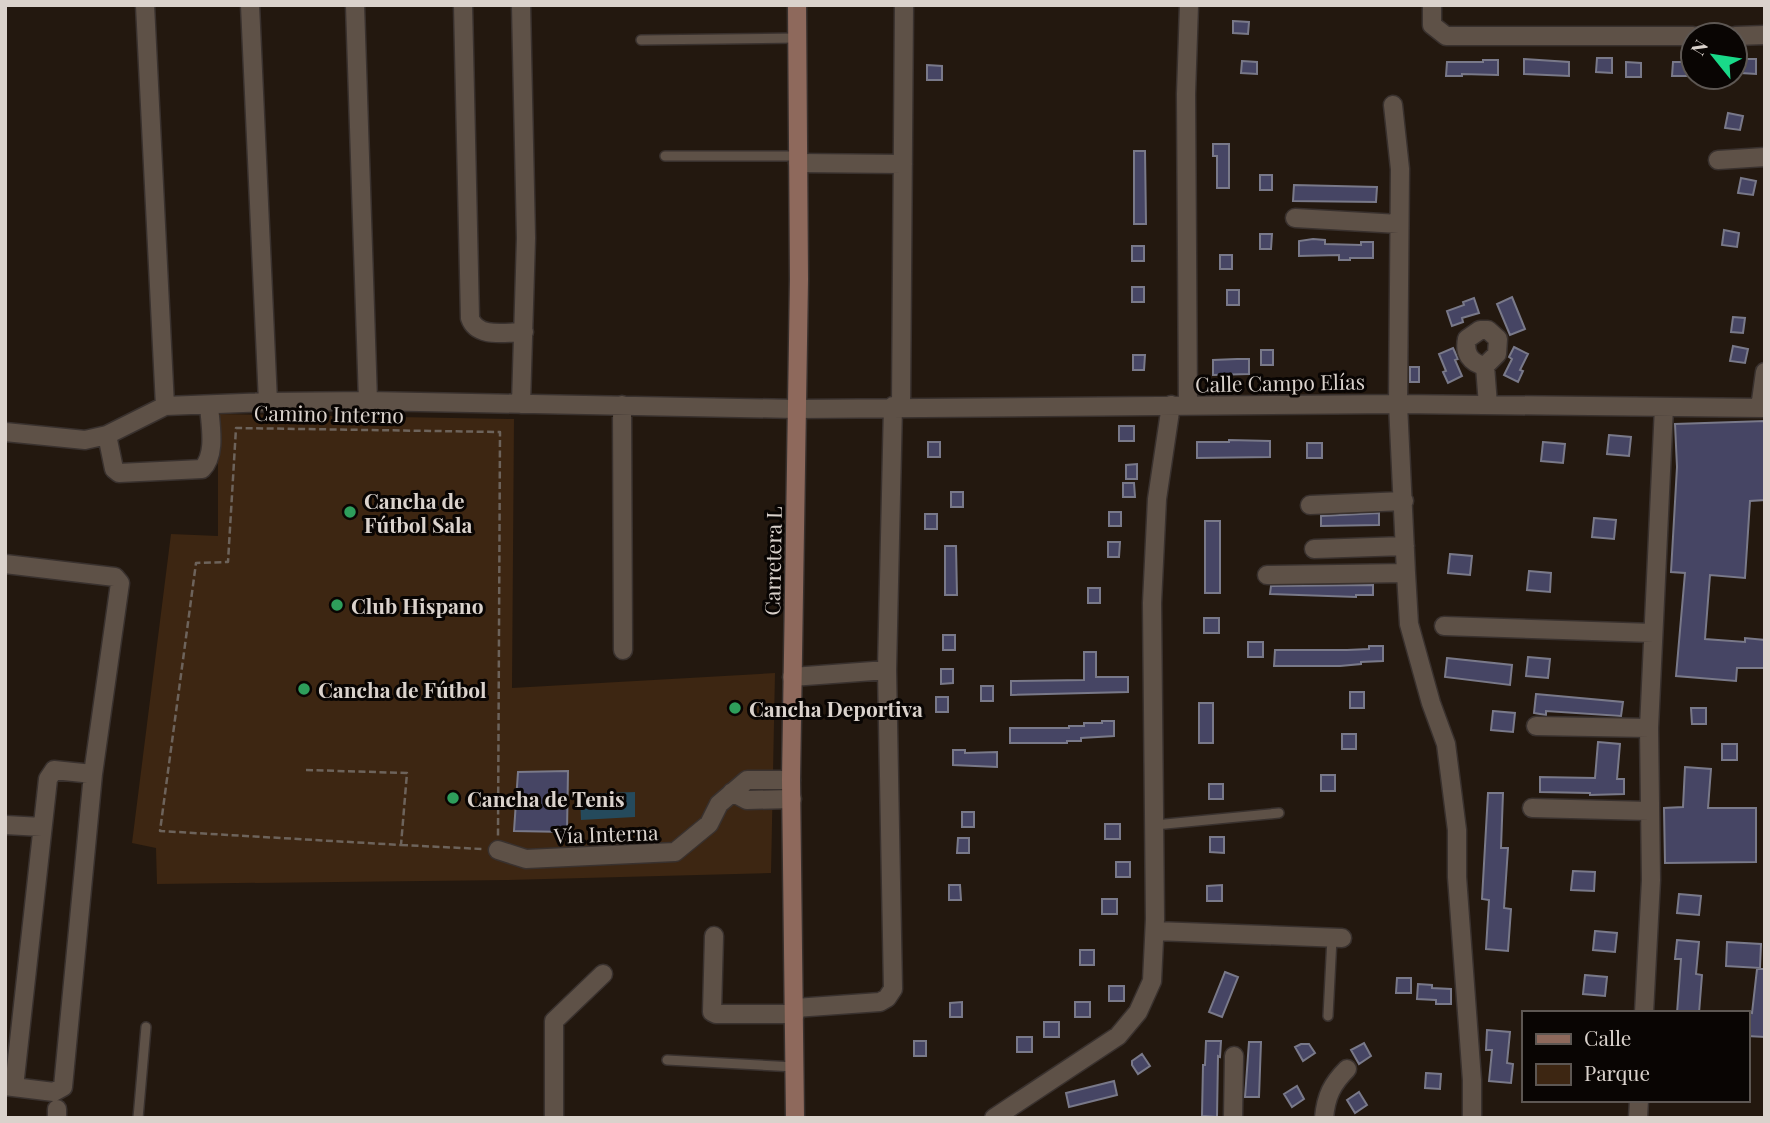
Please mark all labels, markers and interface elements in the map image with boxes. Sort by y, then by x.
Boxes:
north arrow [1679,21,1749,91]
text: N [1684,34,1713,59]
street label: Calle Campo Elías [1195,367,1365,397]
street label: Camino Interno [254,398,404,428]
place label: Cancha de Fútbol Sala [364,486,473,538]
marker: Cancha de Fútbol Sala [342,504,358,520]
street label: Carretera L [757,506,787,616]
place label: Club Hispano [351,591,484,619]
marker: Club Hispano [329,597,345,613]
place label: Cancha de Fútbol [318,675,487,703]
marker: Cancha de Fútbol [296,681,312,697]
place label: Cancha Deportiva [749,694,923,722]
marker: Cancha Deportiva [727,700,743,716]
place label: Cancha de Tenis [467,784,625,812]
marker: Cancha de Tenis [445,790,461,806]
street label: Vía Interna [552,817,659,849]
legend [1522,1011,1749,1102]
text: Calle [1584,1023,1631,1051]
text: Parque [1584,1058,1650,1086]

